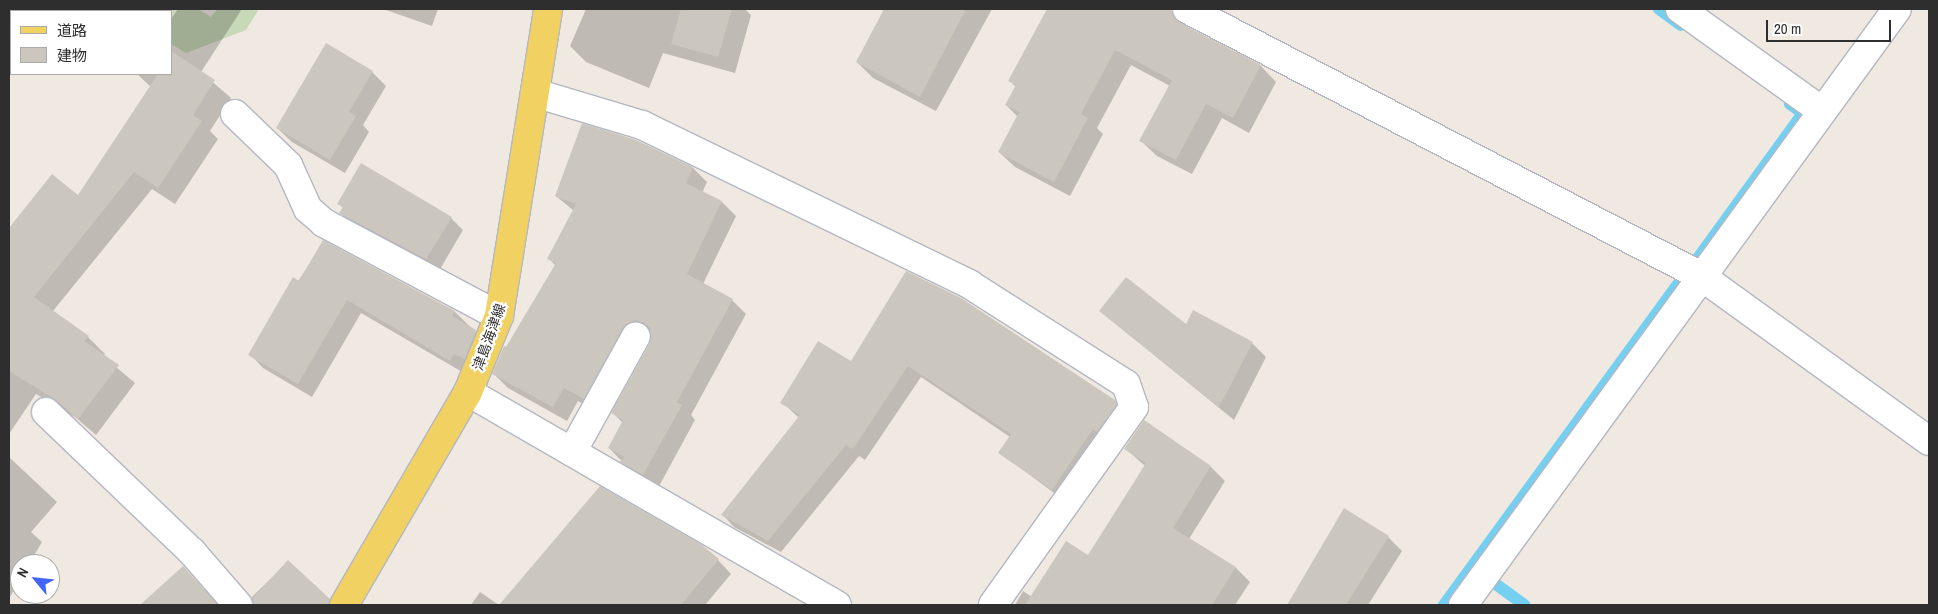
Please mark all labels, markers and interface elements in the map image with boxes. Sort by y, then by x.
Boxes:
legend [10,10,172,75]
scale bar [1768,10,1893,42]
text: 20 m [1774,18,1801,39]
text: 道路 [57,20,87,41]
text: 建物 [57,45,87,66]
street label: 津島海津線 [469,301,509,373]
north arrow [10,554,60,604]
text: N [13,565,33,580]

